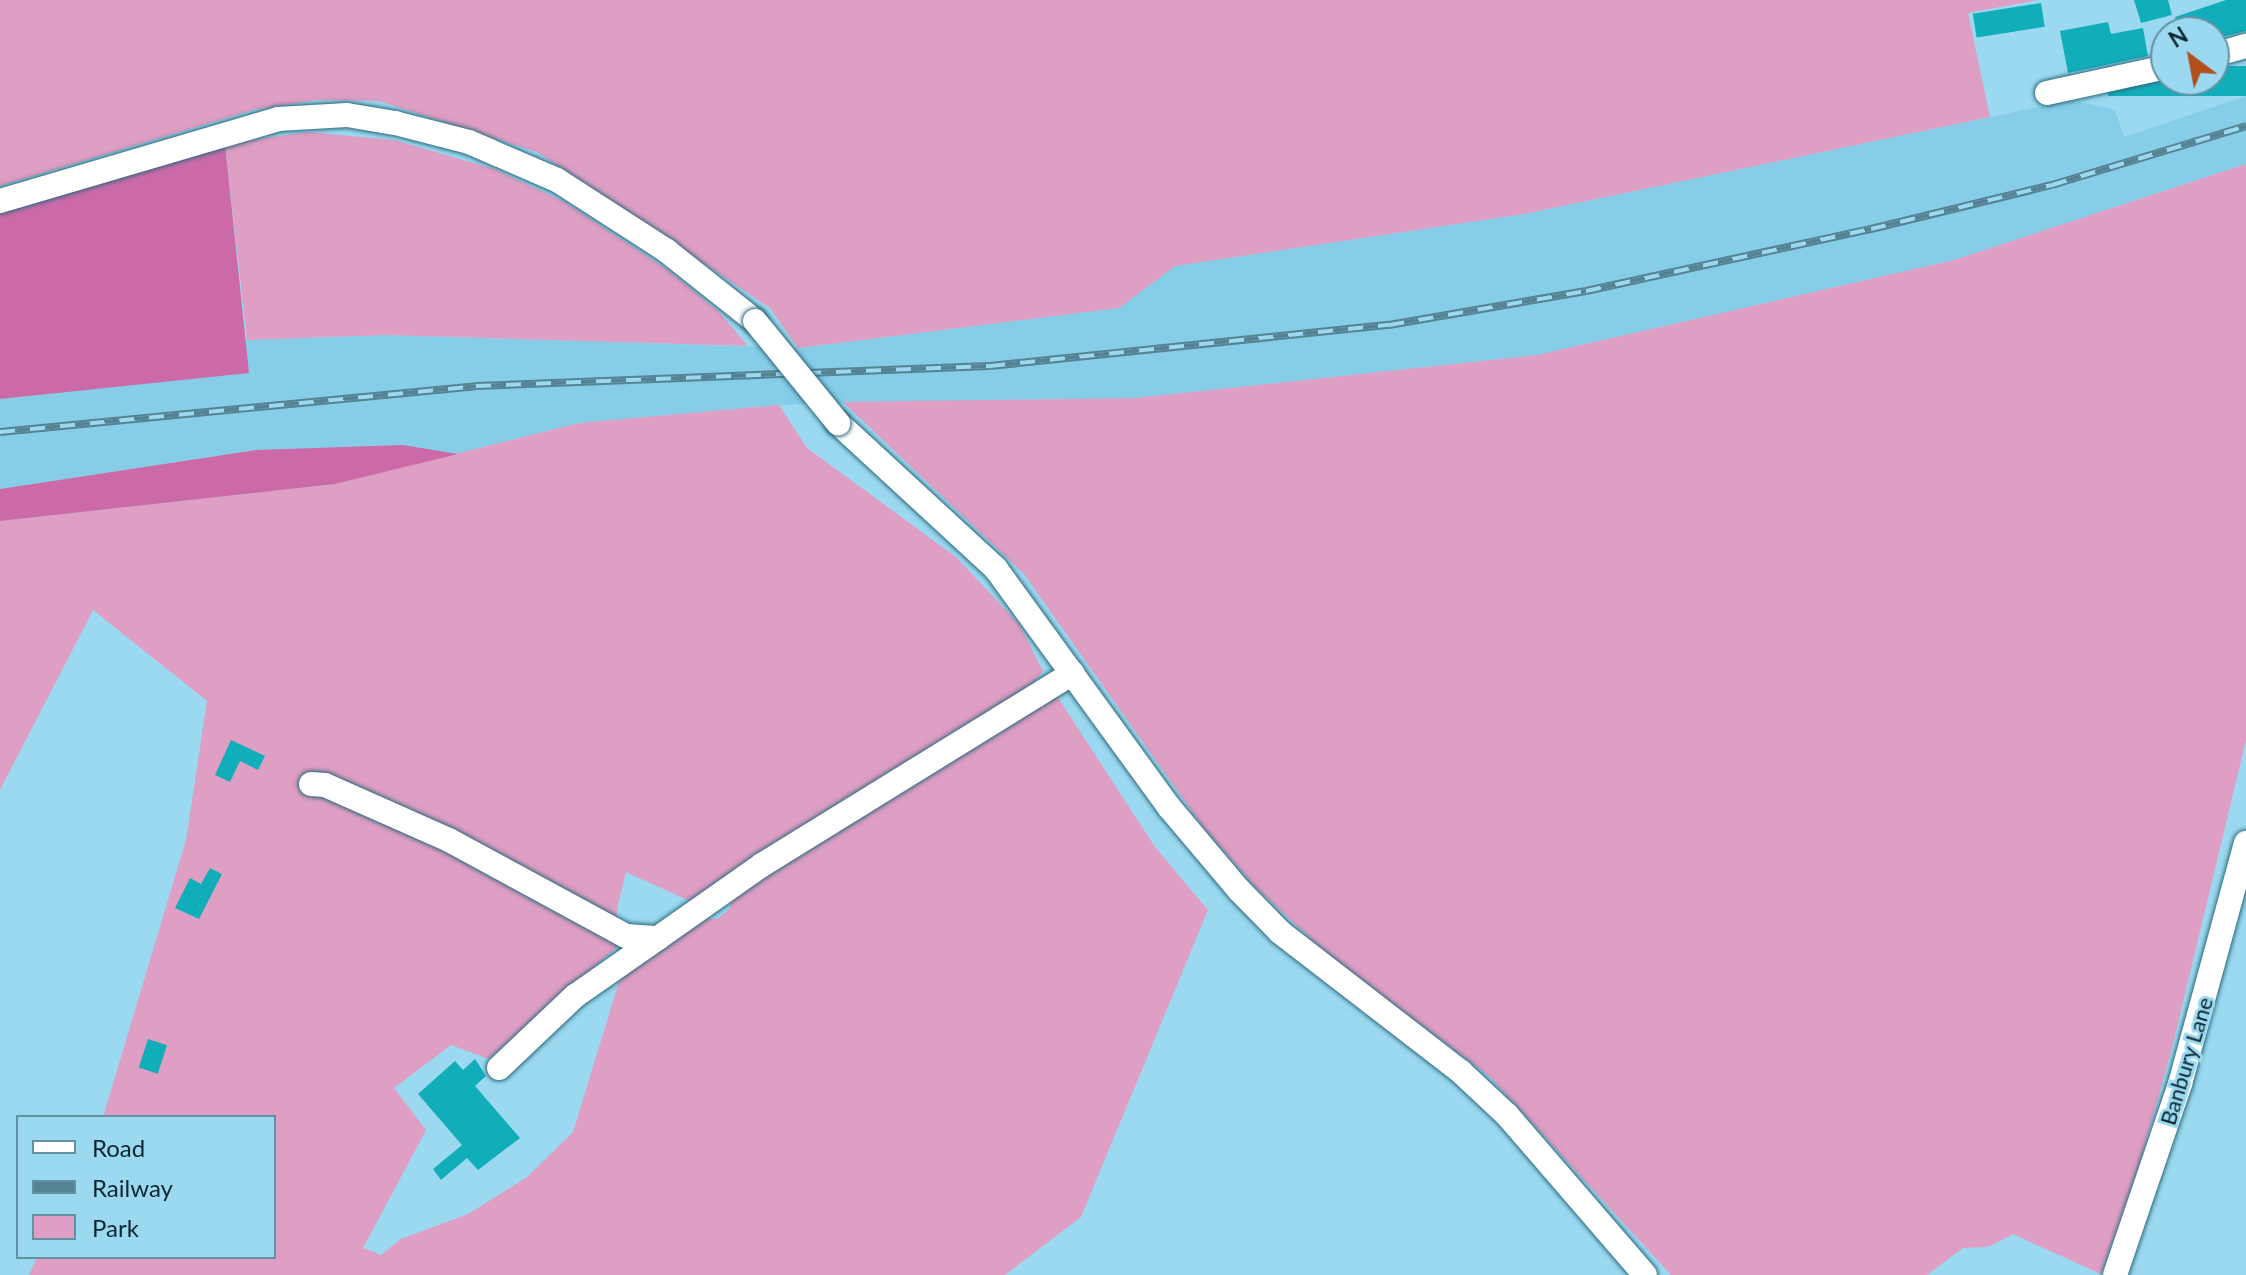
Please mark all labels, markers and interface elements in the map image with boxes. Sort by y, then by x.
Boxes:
north arrow [2150,16,2230,96]
text: N [2164,21,2192,53]
street label: Banbury Lane [2154,994,2218,1128]
legend [16,1115,276,1259]
text: Road [92,1133,145,1162]
text: Railway [92,1173,173,1202]
text: Park [92,1213,139,1242]

